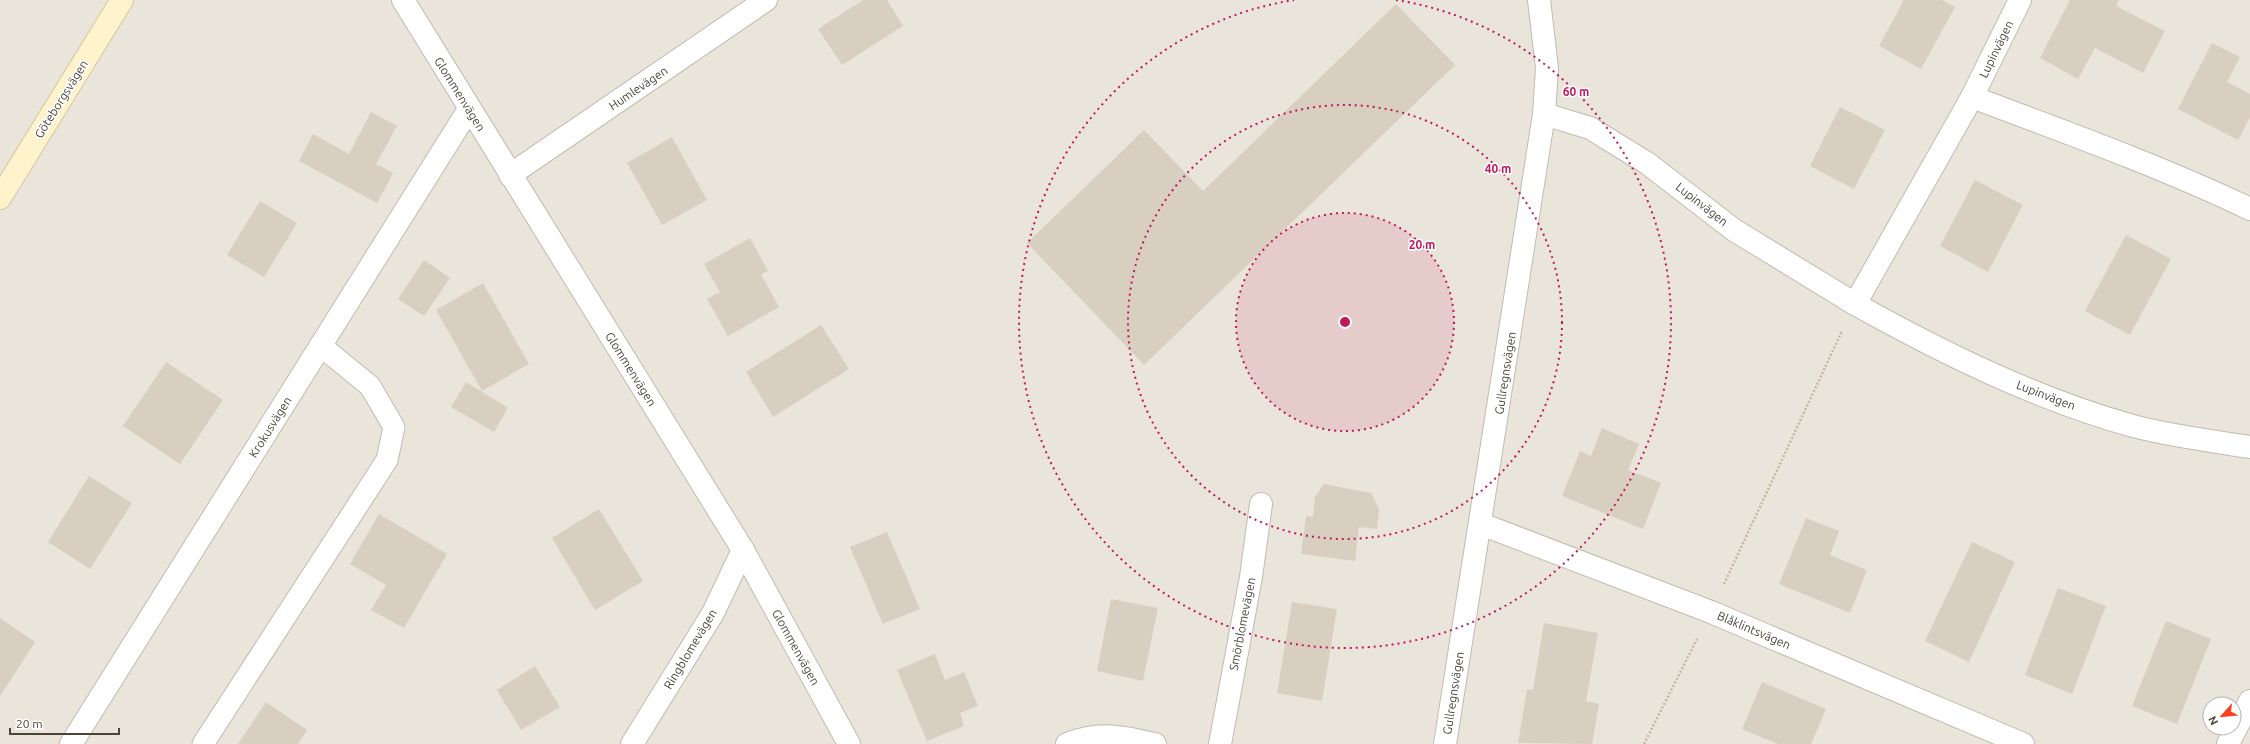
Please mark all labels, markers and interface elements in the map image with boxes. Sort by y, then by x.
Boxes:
street label: Lupinvägen [1977,18,2015,80]
street label: Glommenvägen [432,55,488,133]
street label: Göteborgsvägen [32,58,90,140]
street label: Humlevägen [606,64,670,112]
text: 60 m [1563,85,1589,98]
text: 40 m [1485,162,1511,175]
street label: Lupinvägen [1674,180,1730,228]
text: 20 m [1409,238,1435,251]
centre of rings [1338,315,1352,329]
street label: Glommenvägen [603,330,659,408]
street label: Gullregnsvägen [1492,331,1518,415]
street label: Lupinvägen [2015,378,2077,412]
street label: Krokusvägen [246,394,294,460]
street label: Smörblomevägen [1227,576,1257,672]
street label: Ringblomevägen [661,607,719,691]
street label: Glommenvägen [770,607,822,687]
street label: Blåklintsvägen [1715,609,1793,651]
street label: Gullregnsvägen [1440,651,1466,735]
north arrow [2202,696,2242,736]
scale bar [10,710,119,736]
text: N [2206,714,2220,727]
text: 20 m [16,717,43,730]

